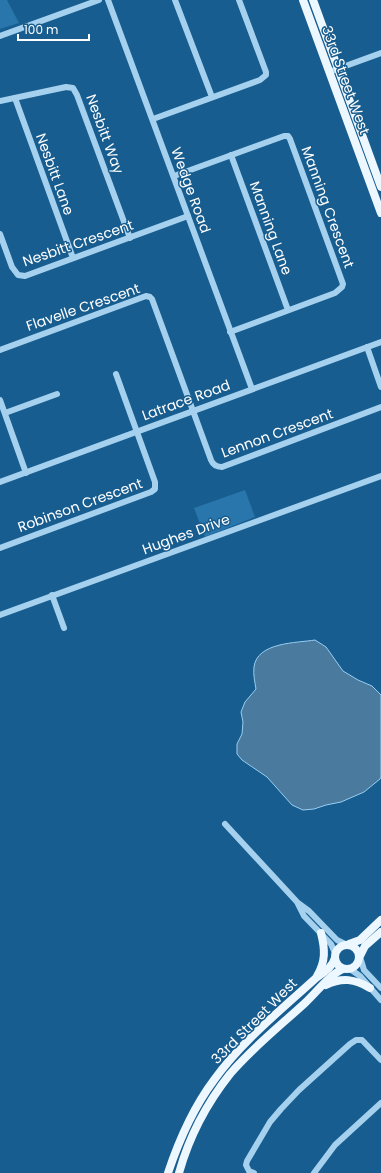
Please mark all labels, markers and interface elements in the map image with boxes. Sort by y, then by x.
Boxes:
scale bar [18,16,89,42]
text: 100 m [24,21,58,38]
street label: 33rd Street West [317,23,375,137]
street label: Nesbitt Way [81,91,129,177]
street label: Nesbitt Lane [31,130,79,218]
street label: Manning Crescent [297,143,359,271]
street label: Wedge Road [166,144,216,236]
street label: Manning Lane [245,178,297,278]
street label: Nesbitt Crescent [20,215,136,271]
street label: Flavelle Crescent [23,278,143,336]
street label: Latrace Road [139,375,233,425]
street label: Lennon Crescent [218,403,336,463]
street label: Robinson Crescent [15,473,145,537]
street label: Hughes Drive [139,509,233,559]
street label: 33rd Street West [206,973,302,1069]

